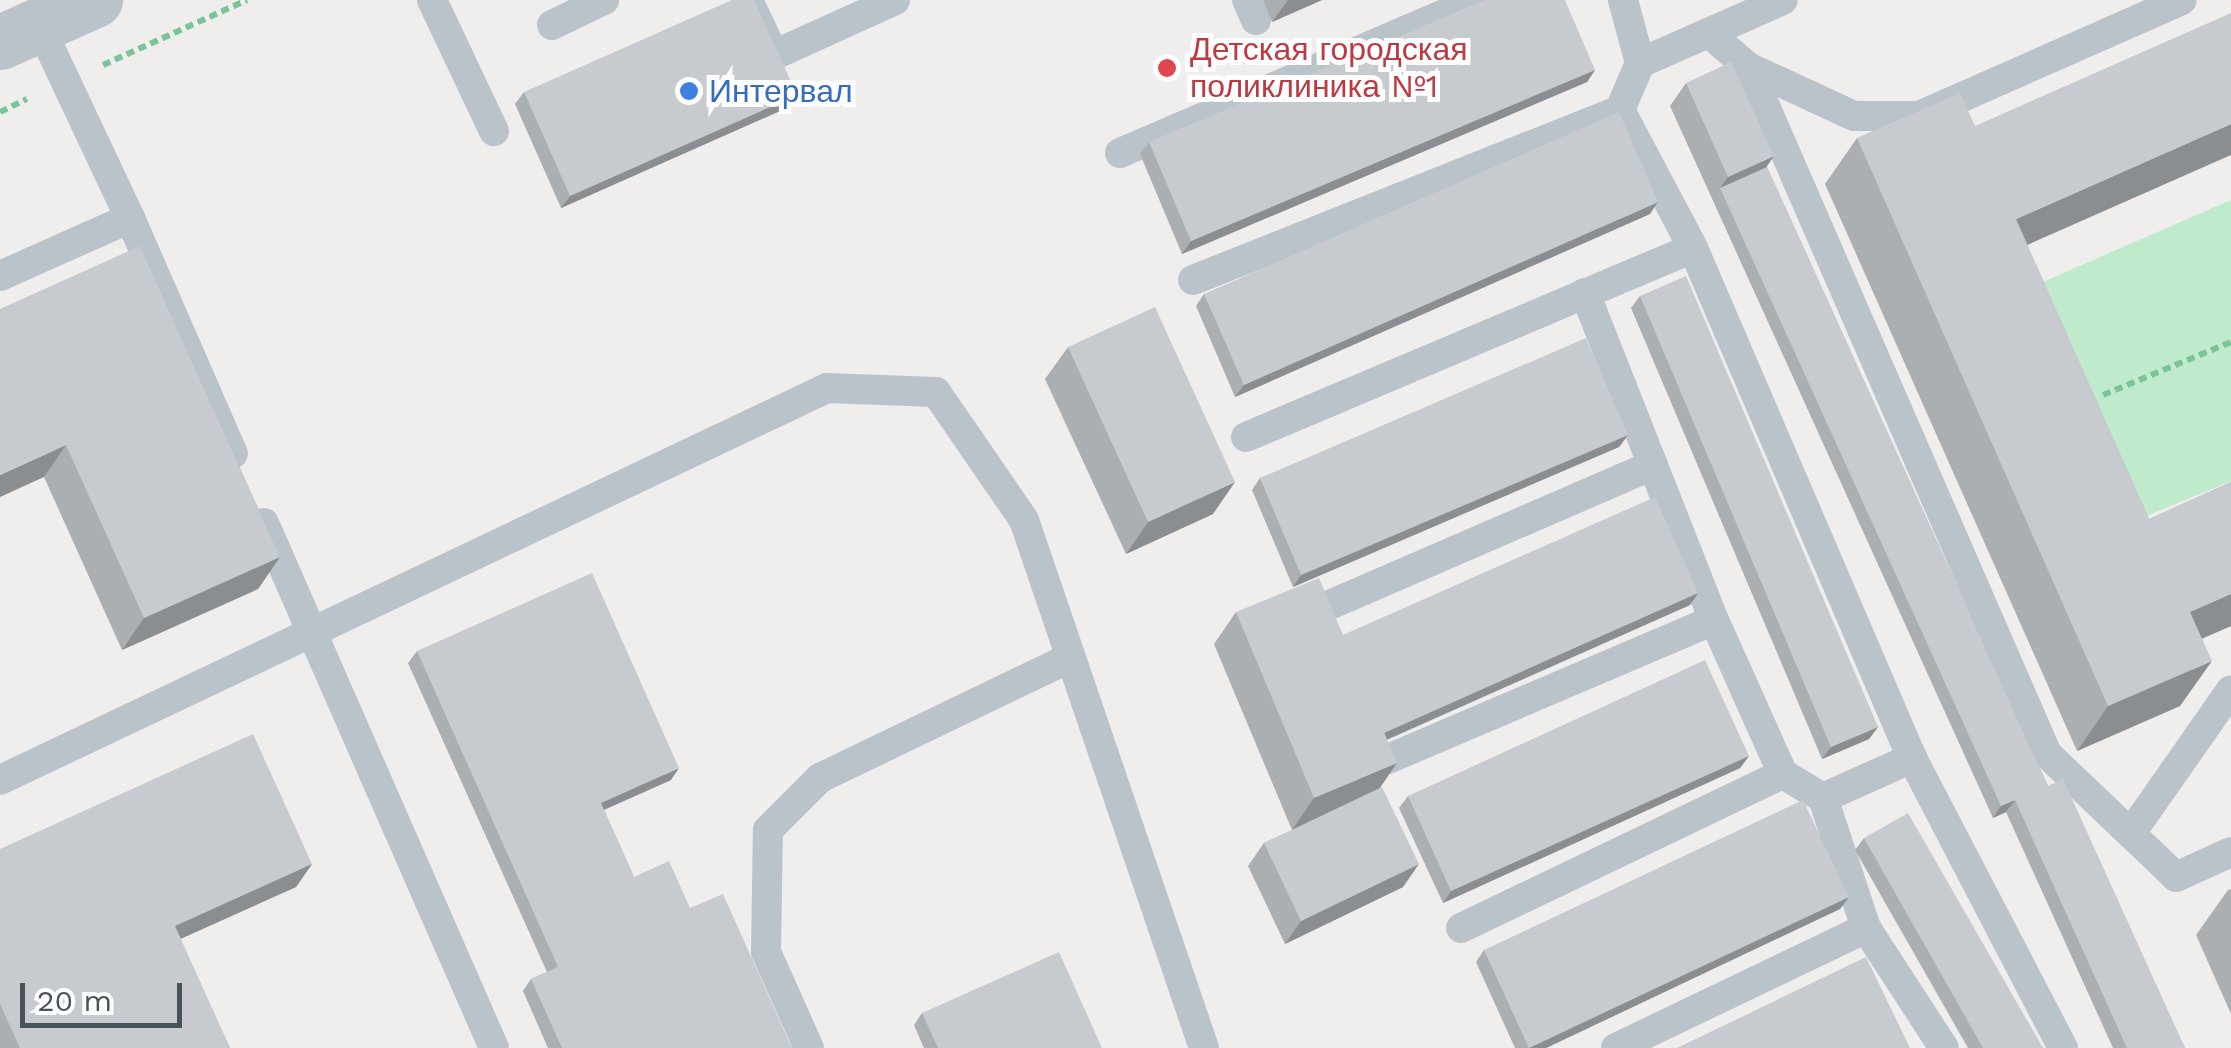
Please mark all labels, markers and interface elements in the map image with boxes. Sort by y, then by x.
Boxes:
place label: Детская городская поликлиника №1 [1190,31,1468,106]
marker: Детская городская поликлиника №1 [1154,55,1180,81]
place label: Интервал [709,72,853,110]
marker: Интервал [678,80,700,102]
scale bar [25,963,188,1025]
text: 20 m [37,983,112,1018]

